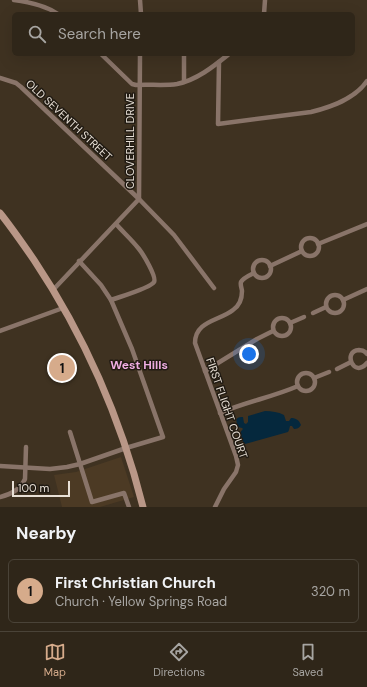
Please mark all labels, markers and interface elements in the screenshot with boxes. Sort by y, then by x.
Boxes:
search box [12,12,355,56]
icon: search [26,23,48,45]
text: Search here [58,24,141,44]
street label: OLD SEVENTH STREET [23,76,115,164]
street label: CLOVERHILL DRIVE [123,93,137,189]
your location [239,344,259,364]
pin: 1 [49,353,75,383]
street label: FIRST FLIGHT COURT [203,356,251,460]
district label: West Hills [110,357,168,373]
scale bar [12,479,70,498]
text: 100 m [18,481,49,495]
text: Nearby [16,522,76,544]
text: First Christian Church [55,573,216,593]
text: 1 [28,583,32,600]
text: 320 m [311,583,350,600]
text: Church · Yellow Springs Road [55,593,227,610]
tab: Map [44,641,66,679]
tab: Directions [153,641,205,679]
tab: Saved [292,641,323,679]

